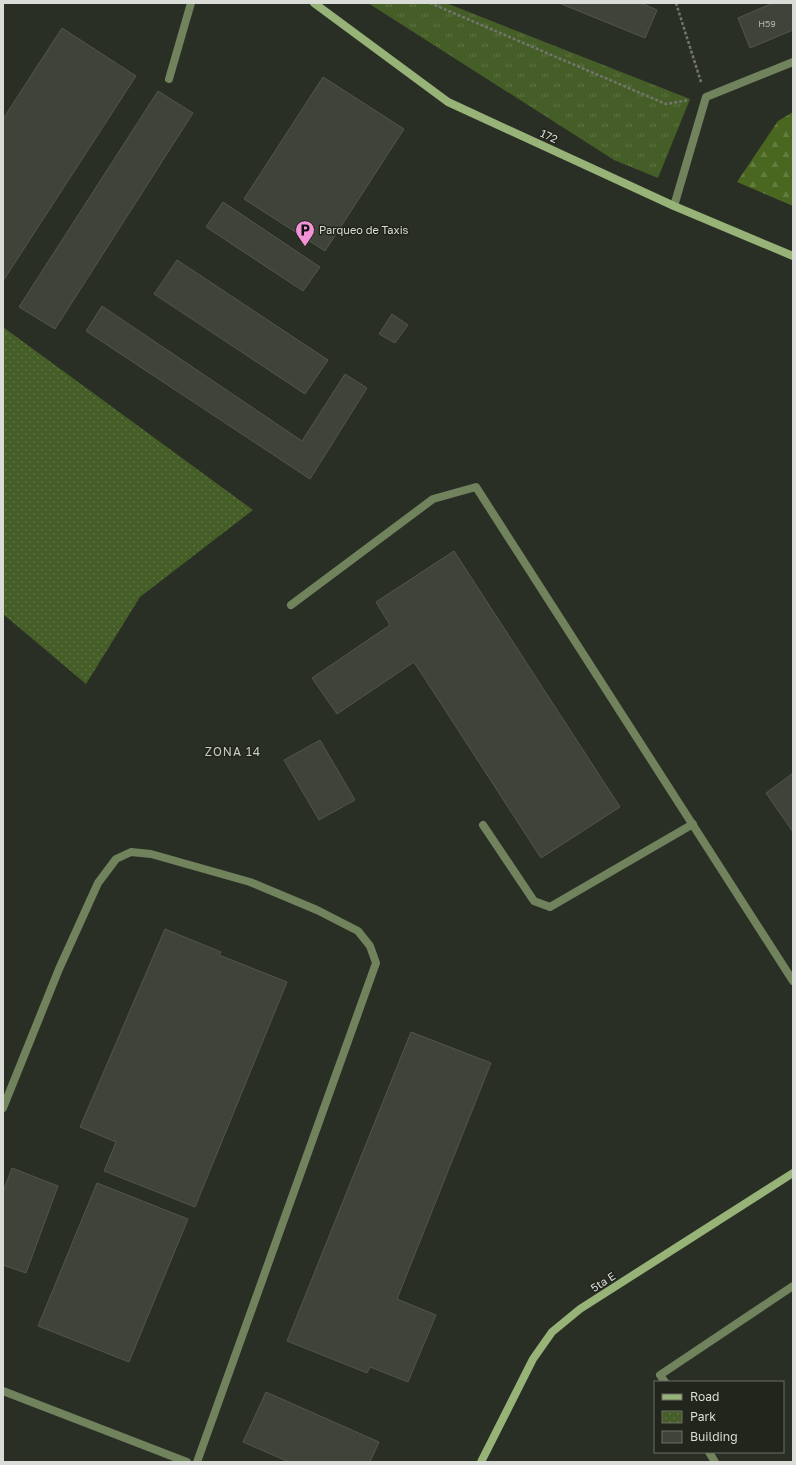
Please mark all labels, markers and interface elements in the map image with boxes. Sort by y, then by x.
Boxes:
house number: H59 [758,18,776,29]
street label: 172 [539,126,560,145]
parking icon: Parqueo de Taxis [294,219,316,247]
place label: Parqueo de Taxis [319,223,409,236]
district label: ZONA 14 [205,744,261,759]
street label: 5ta E [588,1269,618,1294]
legend [654,1381,784,1453]
text: Road [690,1389,719,1404]
text: Park [690,1409,716,1424]
text: Building [690,1429,738,1444]

